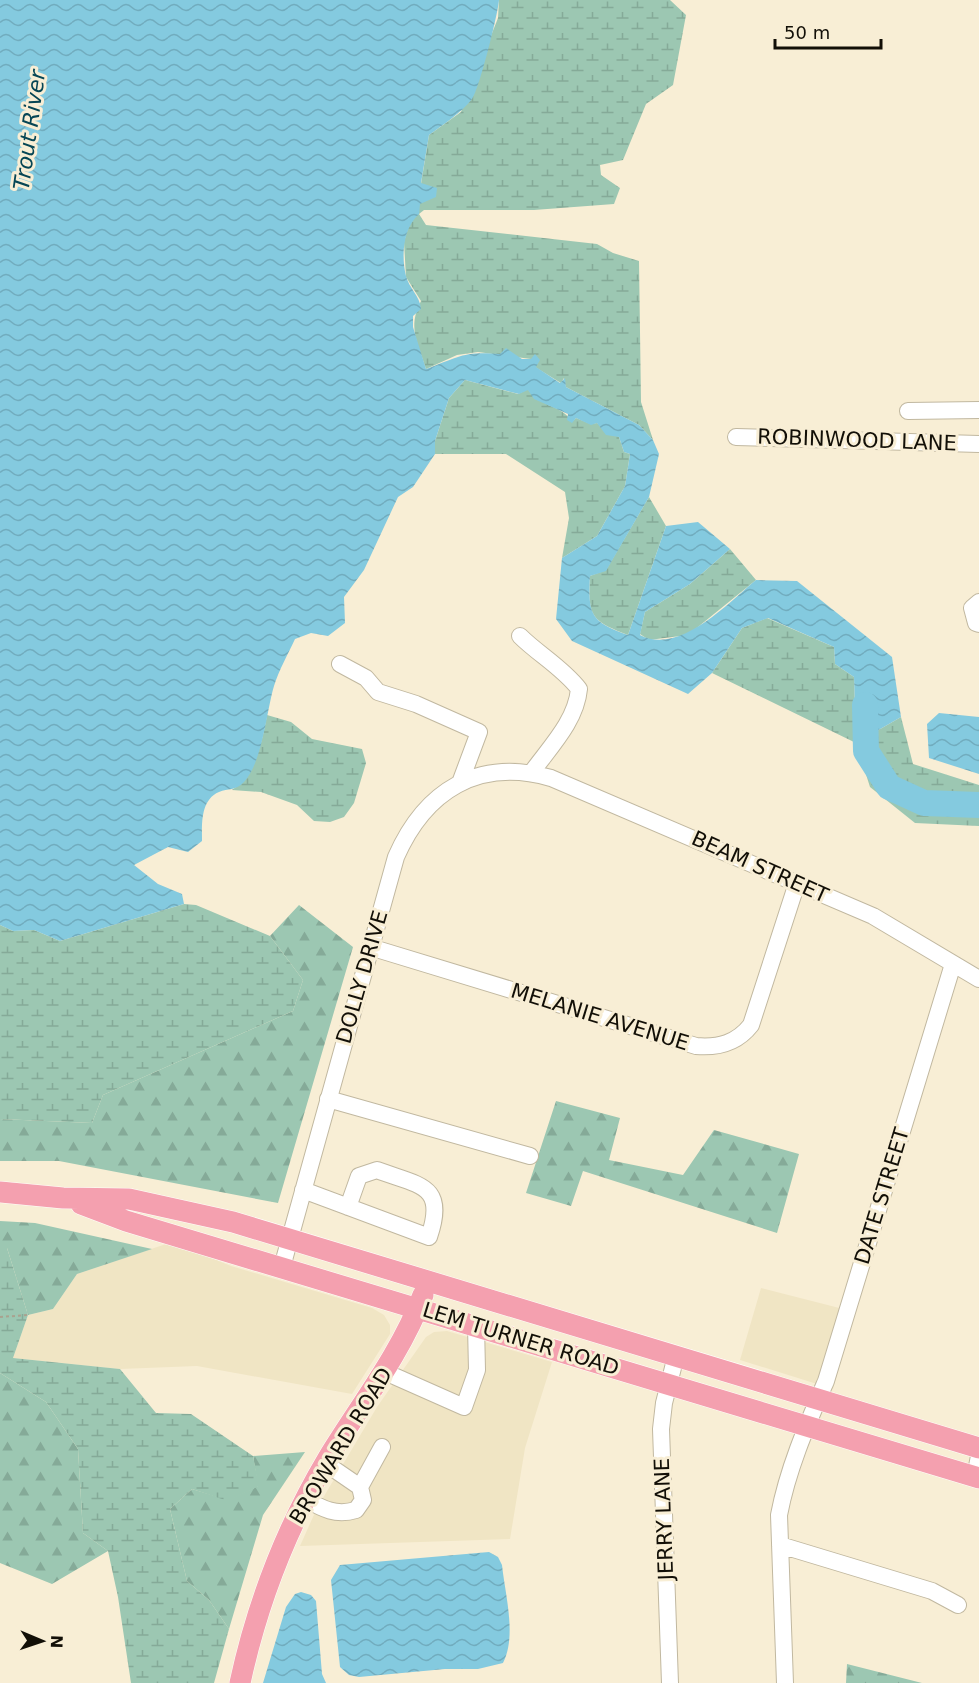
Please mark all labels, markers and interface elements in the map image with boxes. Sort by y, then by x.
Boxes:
scale bar [775,12,882,50]
text: 50 m [784,22,830,43]
water label: Trout River [9,67,51,192]
street label: ROBINWOOD LANE [757,425,957,455]
street label: BEAM STREET [688,826,832,908]
street label: DOLLY DRIVE [332,908,392,1046]
street label: MELANIE AVENUE [508,979,692,1055]
street label: DATE STREET [850,1125,914,1267]
street label: LEM TURNER ROAD [420,1298,622,1380]
street label: BROWARD ROAD [285,1363,397,1529]
street label: JERRY LANE [650,1457,678,1583]
north arrow [12,1611,72,1671]
text: N [47,1634,66,1649]

